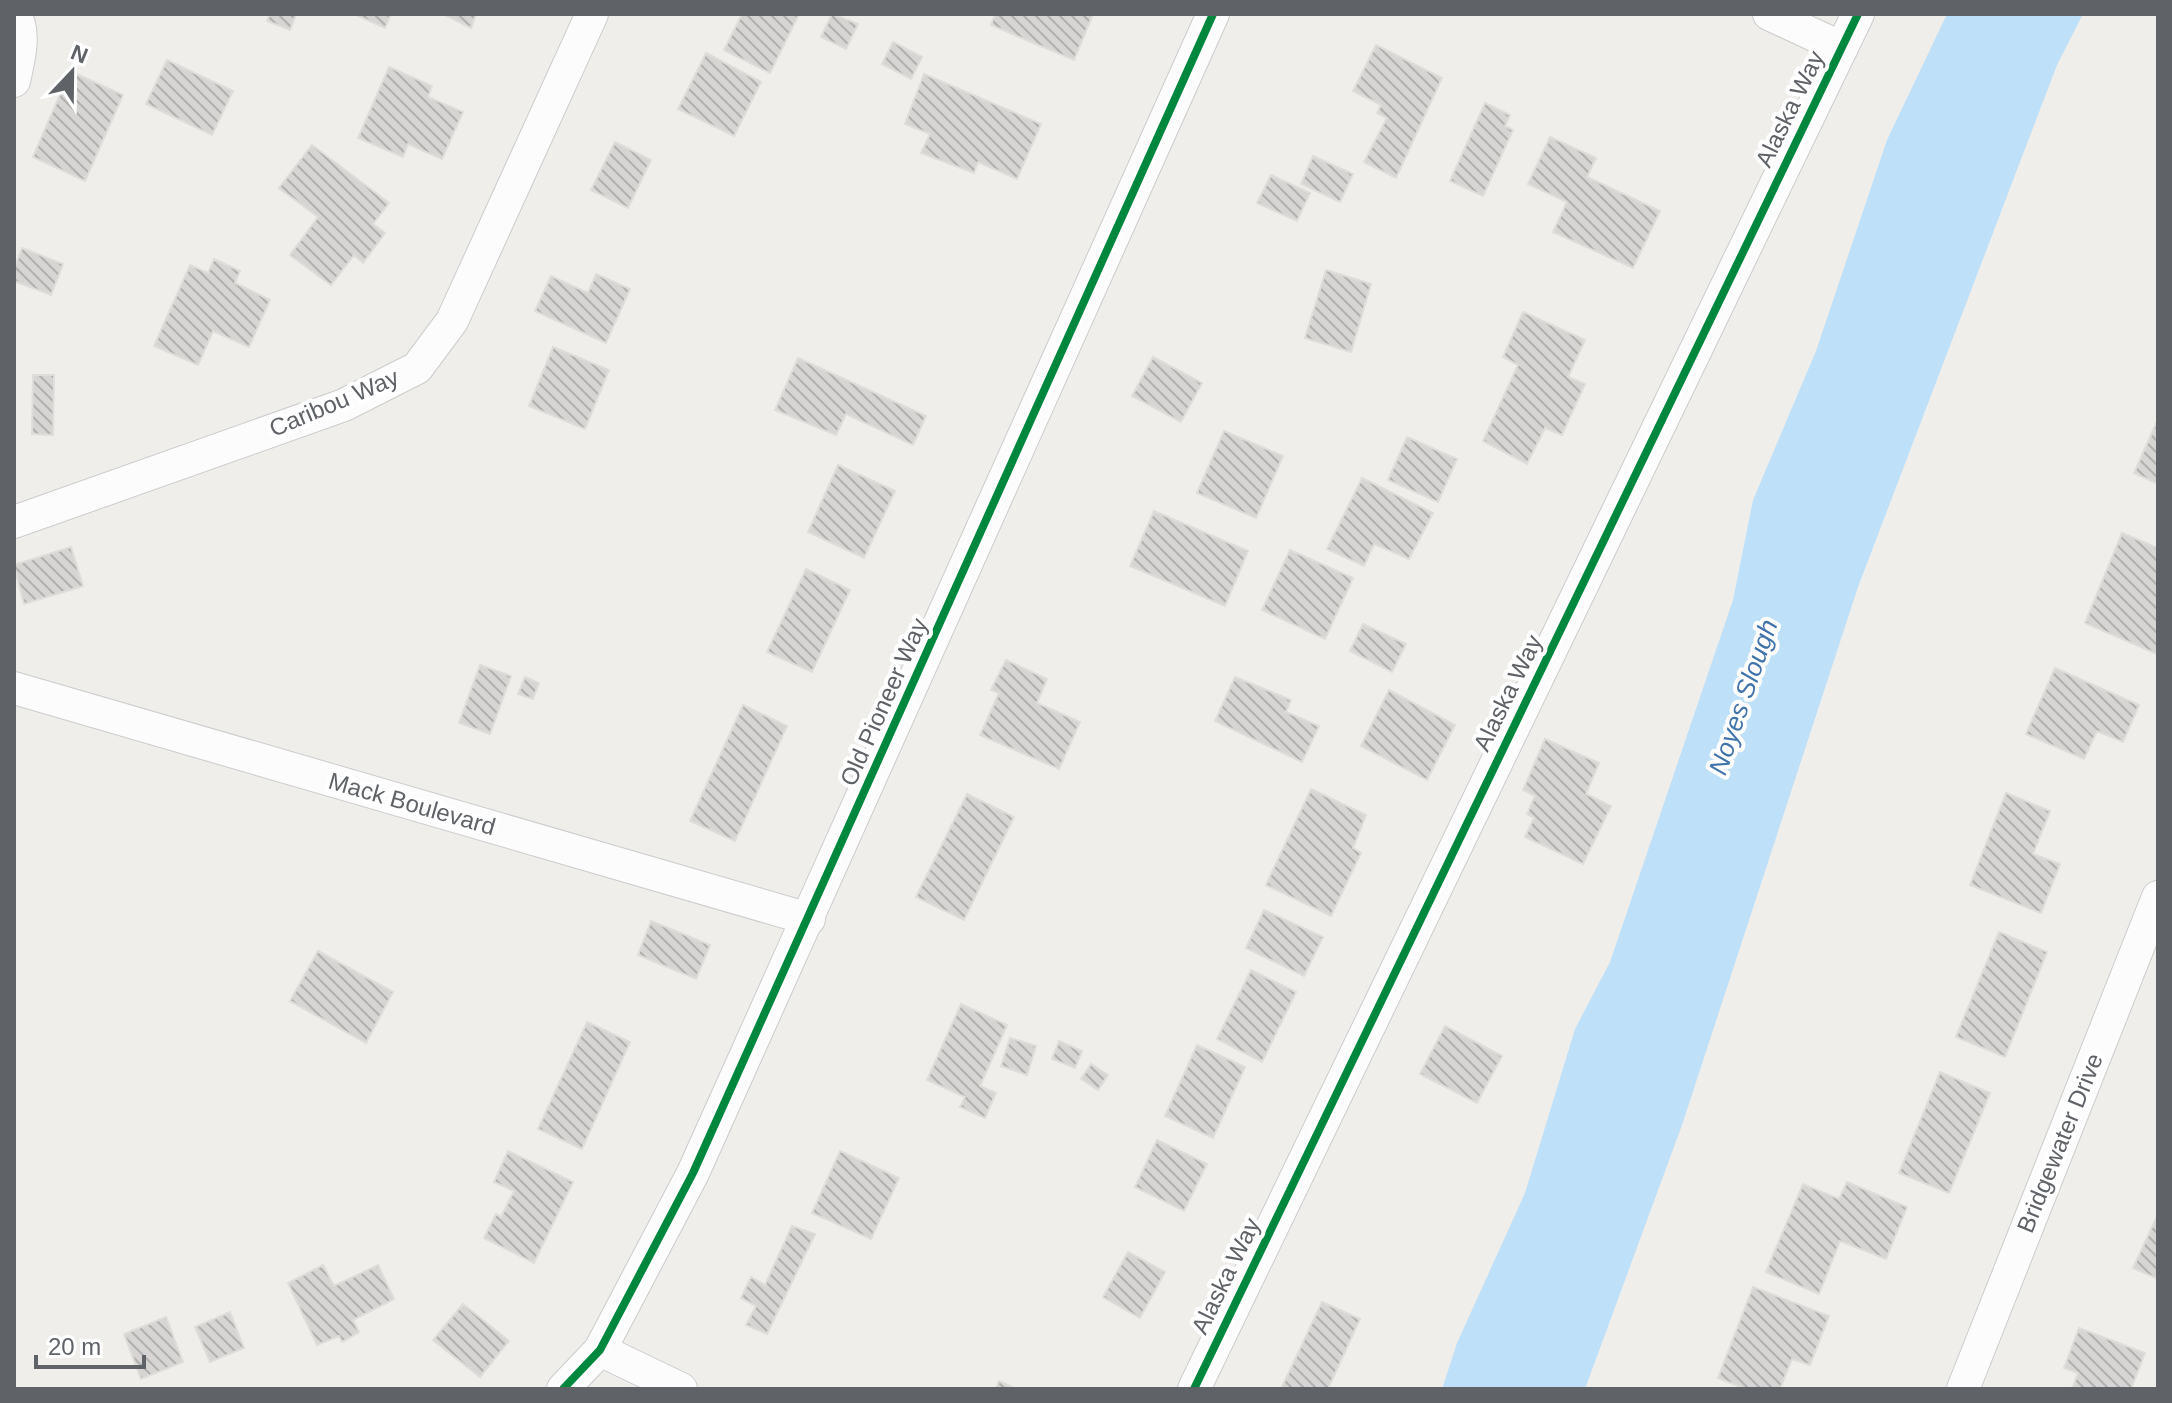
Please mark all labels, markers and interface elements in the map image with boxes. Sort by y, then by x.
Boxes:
north arrow [32,32,112,112]
text: N [67,39,91,68]
street label: Alaska Way [1750,46,1829,171]
street label: Caribou Way [265,363,403,442]
street label: Old Pioneer Way [834,614,933,790]
water label: Noyes Slough [1702,616,1784,778]
street label: Alaska Way [1468,630,1547,755]
street label: Mack Boulevard [326,767,499,840]
street label: Bridgewater Drive [2011,1049,2108,1236]
street label: Alaska Way [1186,1213,1265,1338]
scale bar [36,1319,144,1369]
text: 20 m [48,1333,101,1360]

